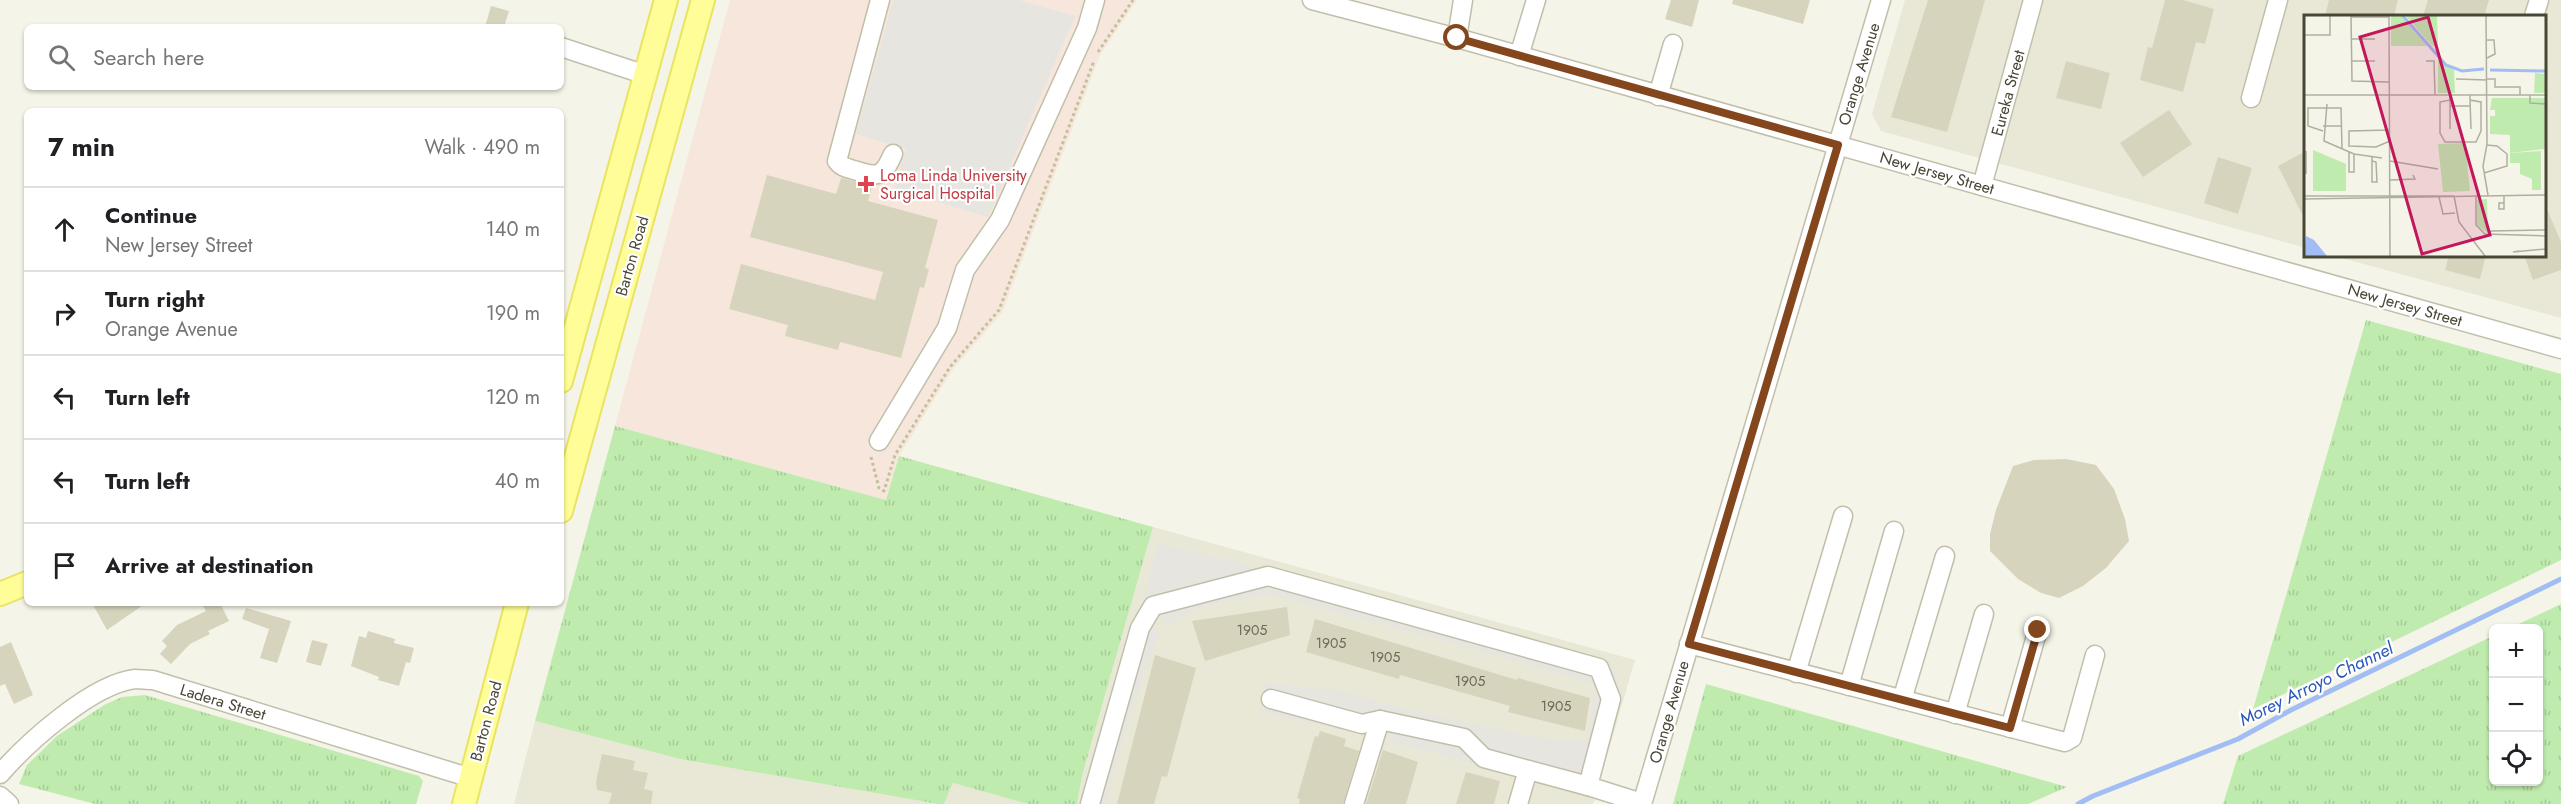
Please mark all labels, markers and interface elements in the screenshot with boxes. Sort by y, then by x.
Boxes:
inset map [2304,15,2546,256]
street label: Orange Avenue [1832,20,1886,128]
search box [24,24,564,90]
route start [1443,24,1469,50]
icon: search [45,41,78,74]
text: Search here [93,41,204,73]
street label: Eureka Street [1985,47,2031,139]
text: 7 min [48,128,115,166]
text: Walk · 490 m [424,133,540,162]
street label: New Jersey Street [1877,146,1997,200]
place label: Loma Linda University Surgical Hospital [880,164,1028,205]
marker: Loma Linda University Surgical Hospital [857,175,875,193]
text: Continue [105,199,197,231]
icon: ahead [48,213,81,246]
street label: Barton Road [610,213,654,299]
text: 140 m [486,215,540,244]
text: New Jersey Street [105,231,253,260]
street label: New Jersey Street [2345,278,2465,332]
text: Turn right [105,283,205,315]
icon: right [48,297,81,330]
text: 190 m [486,299,540,328]
text: Orange Avenue [105,315,238,344]
icon: left [48,381,81,414]
text: Turn left [105,381,190,413]
text: 120 m [486,383,540,412]
icon: left [48,465,81,498]
text: Turn left [105,465,190,497]
text: 40 m [495,467,540,496]
icon: arrive [48,549,81,582]
text: Arrive at destination [105,549,314,581]
route end [2024,616,2050,642]
house number: 1905 [1237,620,1267,640]
map controls [2489,624,2543,786]
button: + [2489,624,2543,678]
house number: 1905 [1316,633,1346,653]
water label: Morey Arroyo Channel [2235,635,2398,733]
house number: 1905 [1370,647,1400,667]
street label: Orange Avenue [1643,658,1695,766]
house number: 1905 [1455,671,1485,691]
street label: Ladera Street [177,678,269,726]
street label: Barton Road [464,678,508,764]
button: − [2489,678,2543,732]
house number: 1905 [1541,696,1571,716]
button: locate [2489,732,2543,786]

